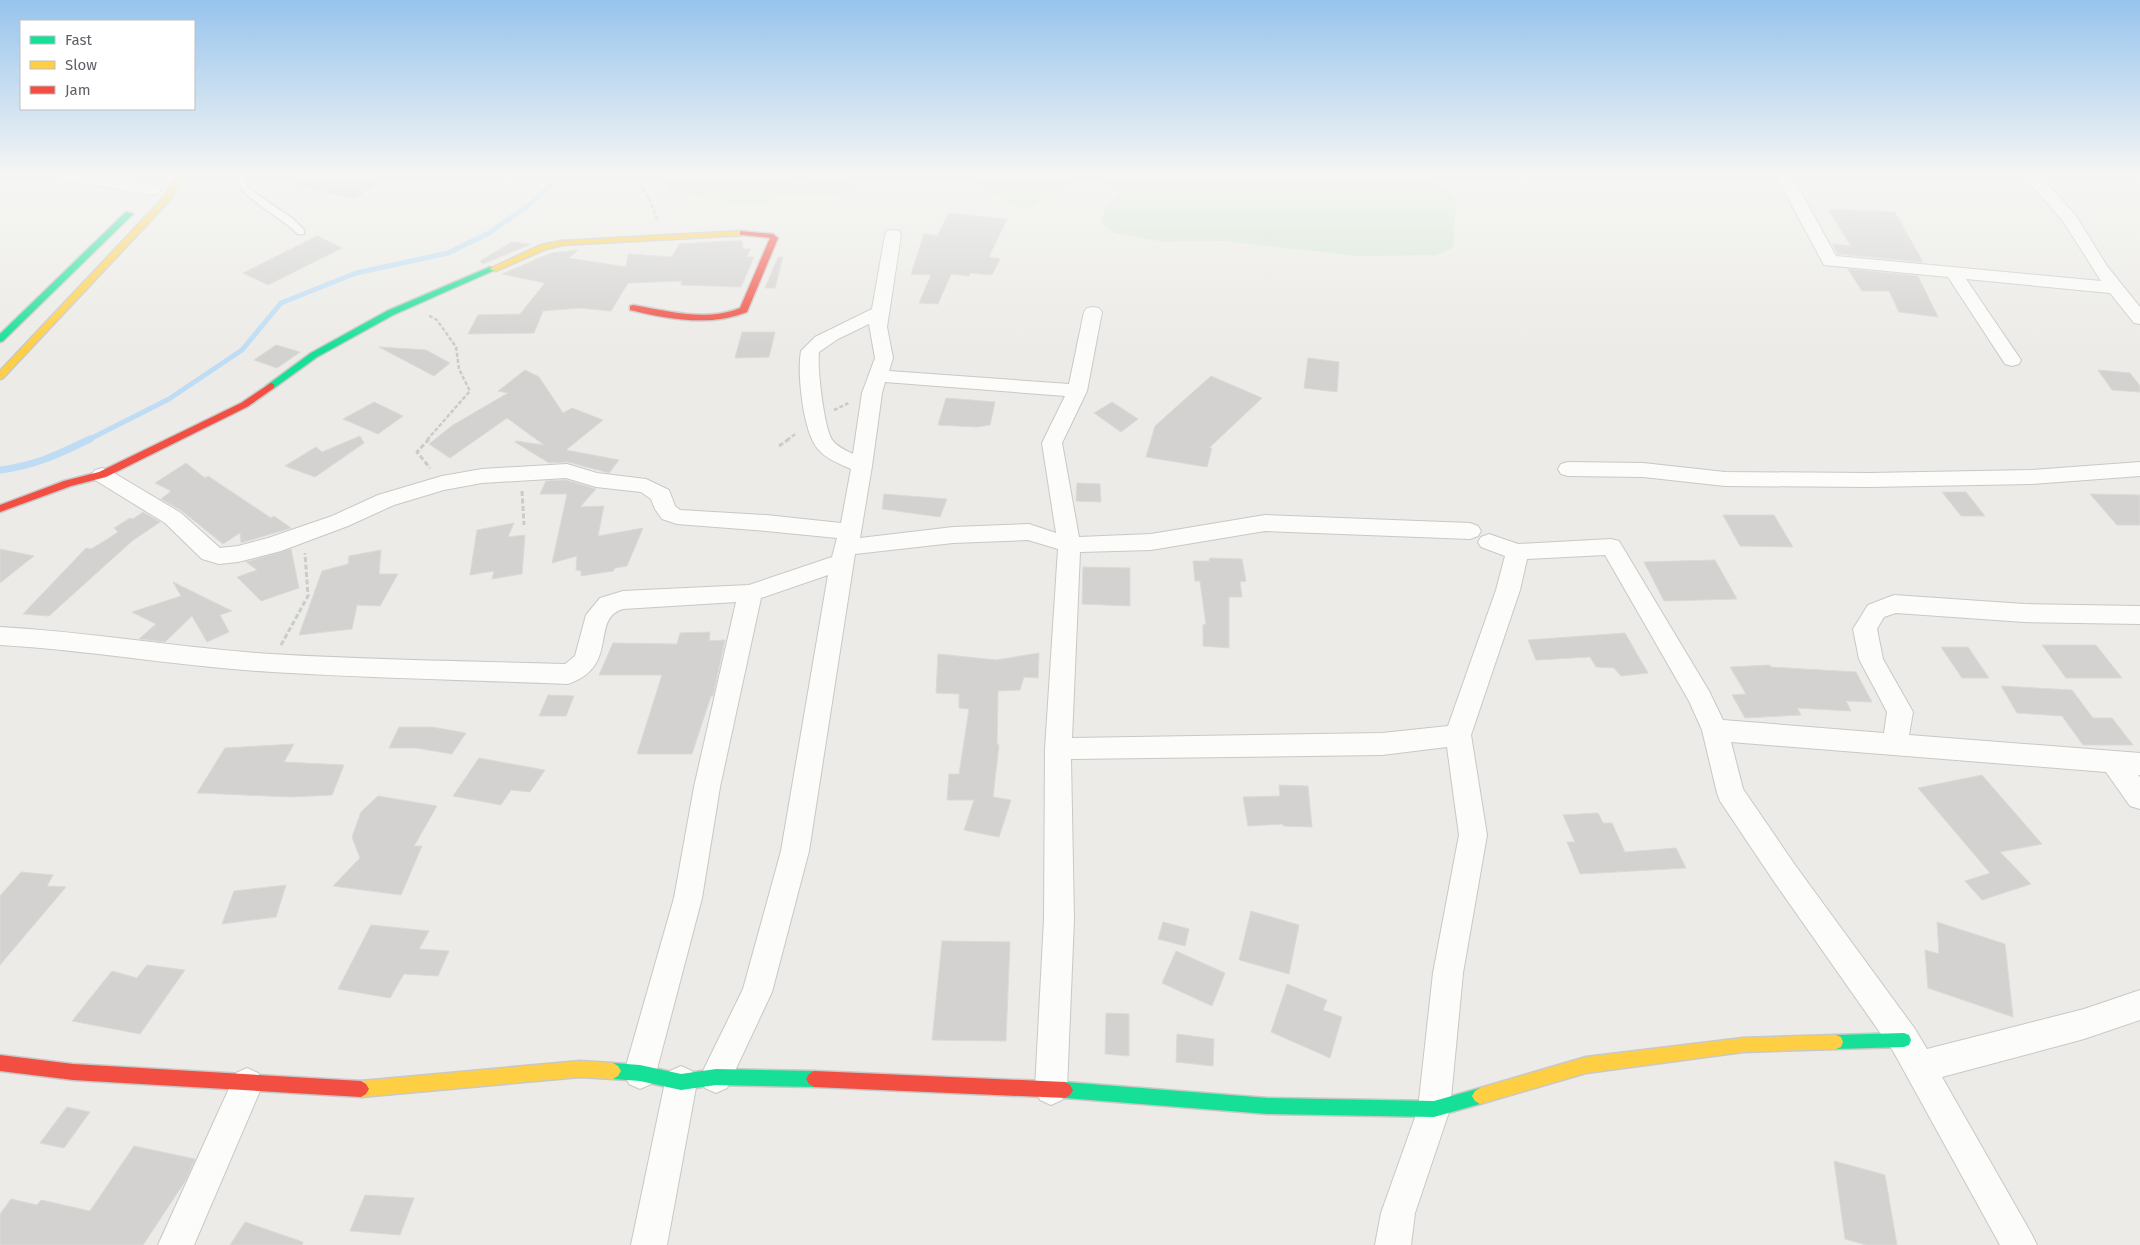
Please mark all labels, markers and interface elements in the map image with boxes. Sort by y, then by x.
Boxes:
legend [20,20,195,110]
text: Fast [65,31,92,49]
text: Slow [65,56,97,74]
text: Jam [65,81,91,99]

